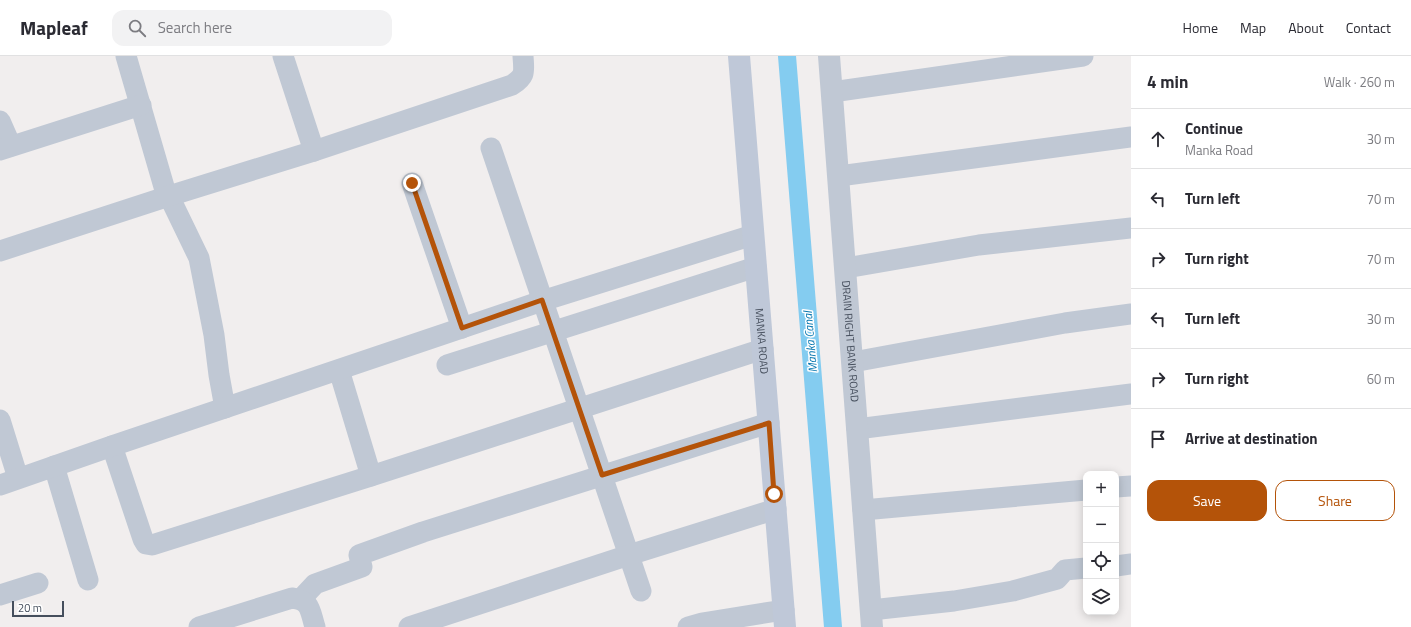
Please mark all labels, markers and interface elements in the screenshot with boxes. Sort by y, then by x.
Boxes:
search box [112,10,392,46]
text: Mapleaf [20,13,88,42]
text: Search here [158,16,232,39]
icon: search [126,17,148,39]
text: Home [1183,17,1218,38]
text: Map [1240,17,1266,38]
text: About [1288,17,1324,38]
text: Contact [1346,17,1391,38]
text: 4 min [1147,69,1188,95]
text: Walk · 260 m [1324,72,1395,92]
text: Continue [1185,117,1243,140]
icon: ahead [1147,128,1169,150]
text: 30 m [1367,129,1395,149]
text: Manka Road [1185,140,1253,160]
route end [403,174,421,192]
text: Turn left [1185,187,1240,210]
icon: left [1147,188,1169,210]
text: 70 m [1367,189,1395,209]
text: Turn right [1185,247,1249,270]
icon: right [1147,248,1169,270]
text: 70 m [1367,249,1395,269]
street label: DRAIN RIGHT BANK ROAD [838,280,863,403]
street label: MANKA ROAD [751,307,773,375]
text: Turn left [1185,307,1240,330]
icon: left [1147,308,1169,330]
water label: Manka Canal [798,309,822,373]
text: 30 m [1367,309,1395,329]
text: Turn right [1185,367,1249,390]
icon: right [1147,368,1169,390]
text: 60 m [1367,369,1395,389]
text: Arrive at destination [1185,427,1318,450]
icon: arrive [1147,428,1169,450]
map controls [1083,471,1119,615]
button: + [1083,471,1119,507]
button: Save [1147,480,1267,521]
button: Share [1275,480,1395,521]
route start [765,485,783,503]
button: − [1083,507,1119,543]
button: locate [1083,543,1119,579]
button: layers [1083,579,1119,615]
scale bar [12,599,64,618]
text: 20 m [18,600,42,616]

